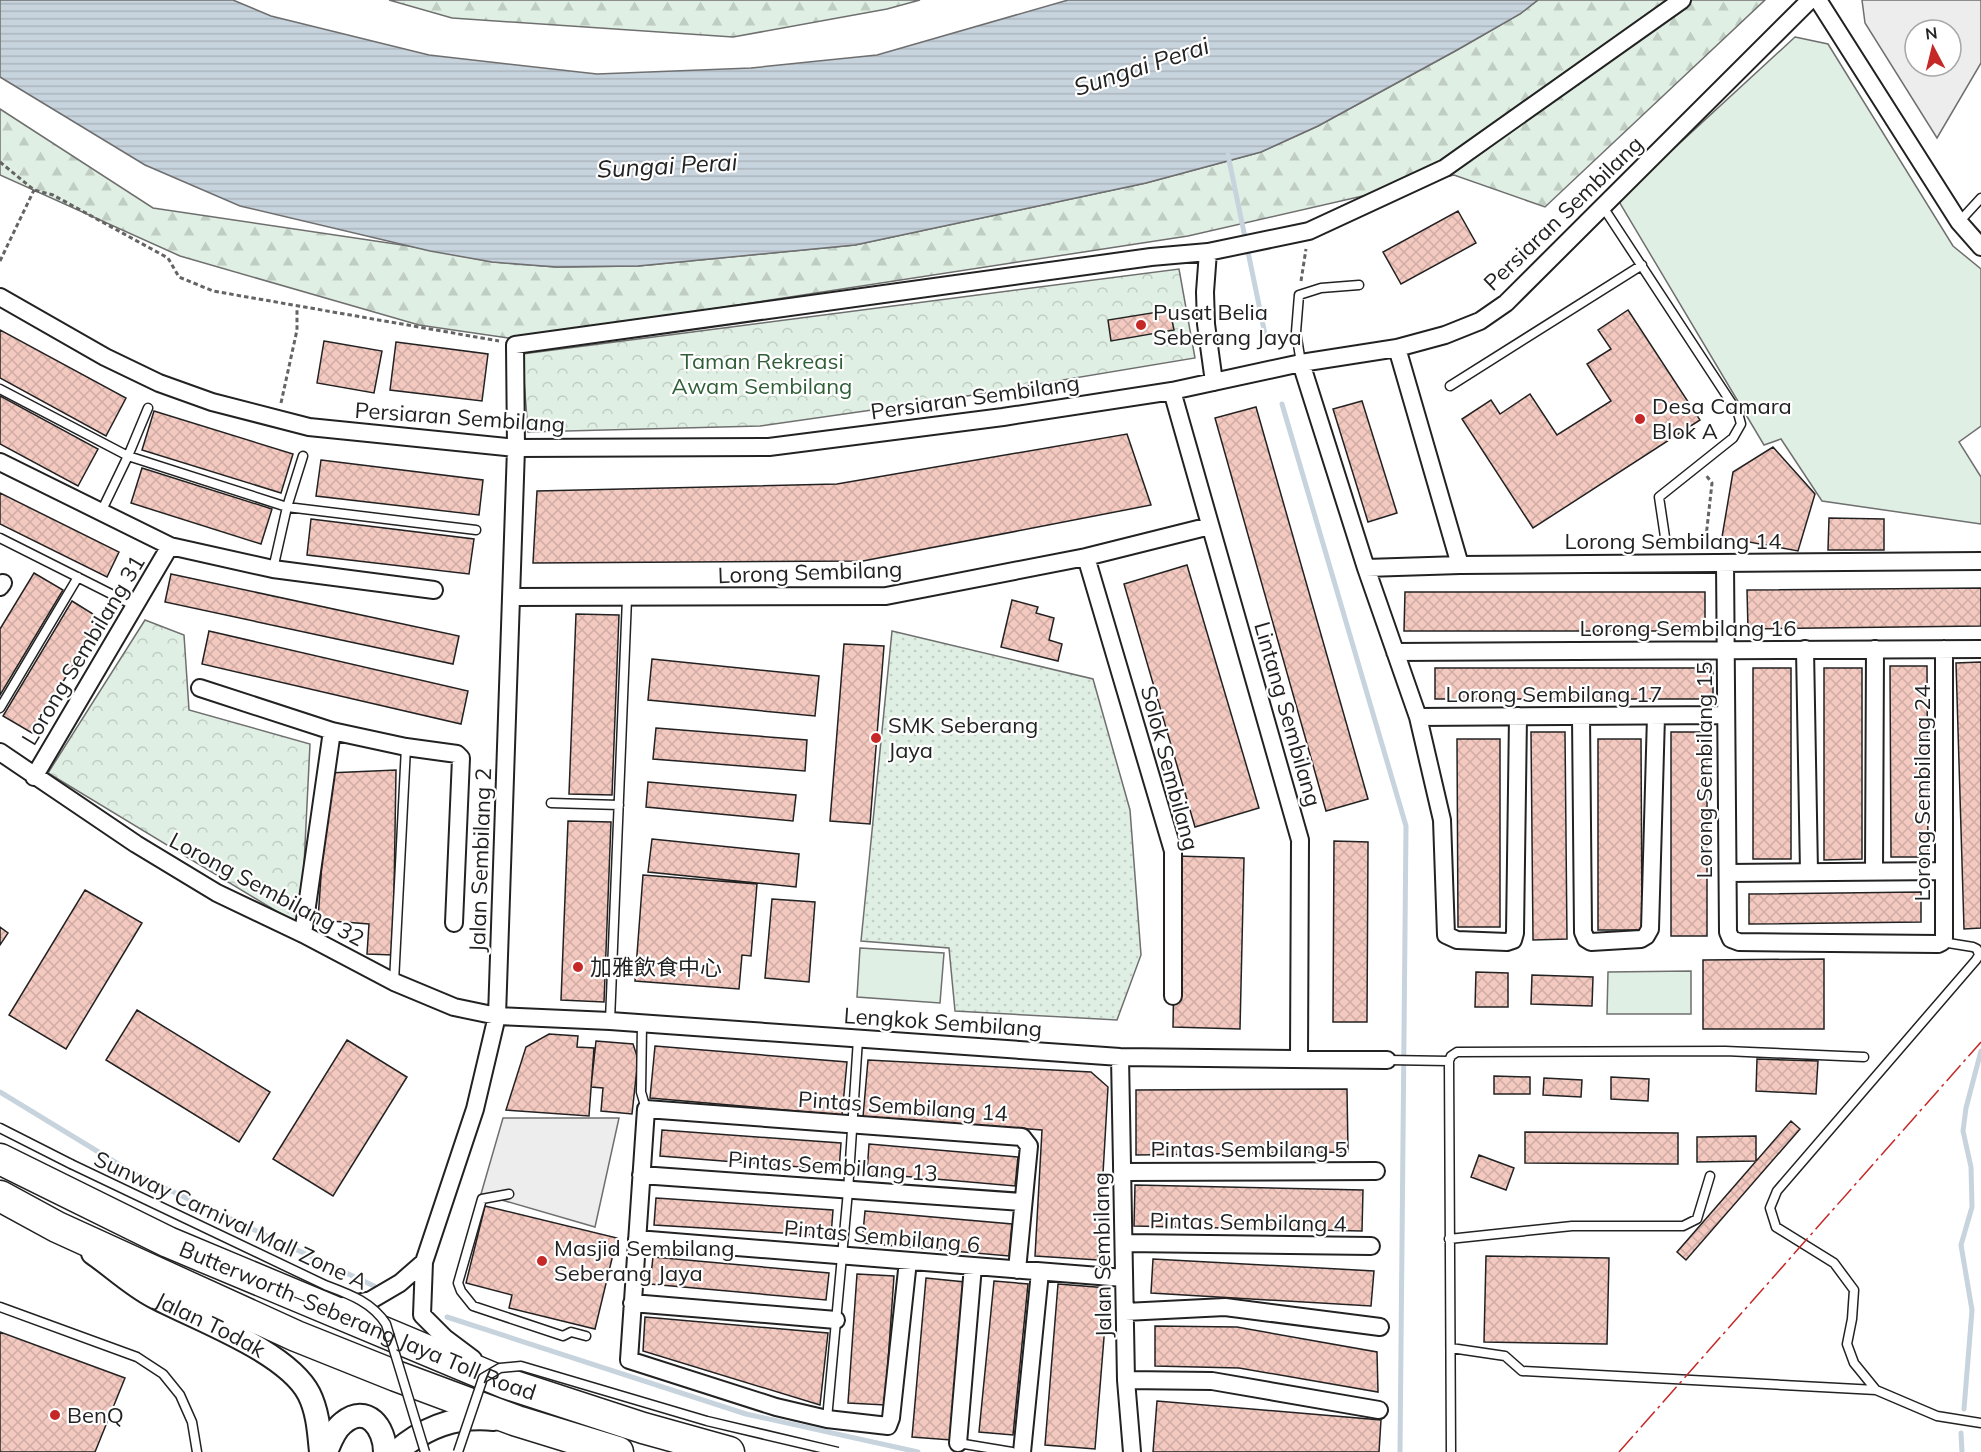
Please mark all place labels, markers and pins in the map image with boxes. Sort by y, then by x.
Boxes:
place label: Pusat Belia Seberang Jaya [1153,298,1302,351]
marker: Pusat Belia Seberang Jaya [1134,318,1148,332]
place label: Desa Camara Blok A [1652,392,1792,445]
marker: Desa Camara Blok A [1633,412,1647,426]
place label: SMK Seberang Jaya [888,711,1038,764]
marker: SMK Seberang Jaya [869,731,883,745]
place label: 加雅飲食中心 [590,953,722,981]
marker: 加雅飲食中心 [571,960,585,974]
place label: Masjid Sembilang Seberang Jaya [554,1234,734,1287]
marker: Masjid Sembilang Seberang Jaya [535,1254,549,1268]
place label: BenQ [67,1401,124,1429]
marker: BenQ [48,1408,62,1422]

